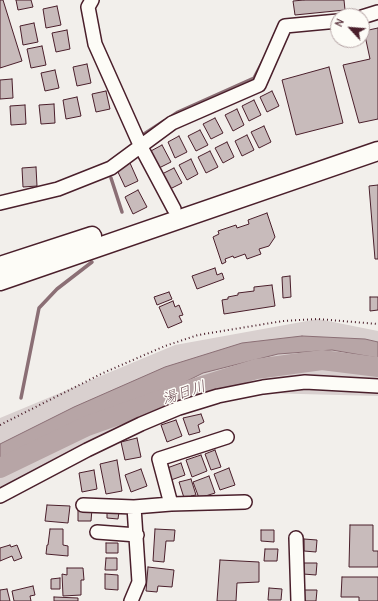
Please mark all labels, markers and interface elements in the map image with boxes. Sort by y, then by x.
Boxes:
north arrow [330,8,370,48]
text: N [332,17,347,29]
water label: 湯日川 [160,377,208,409]

